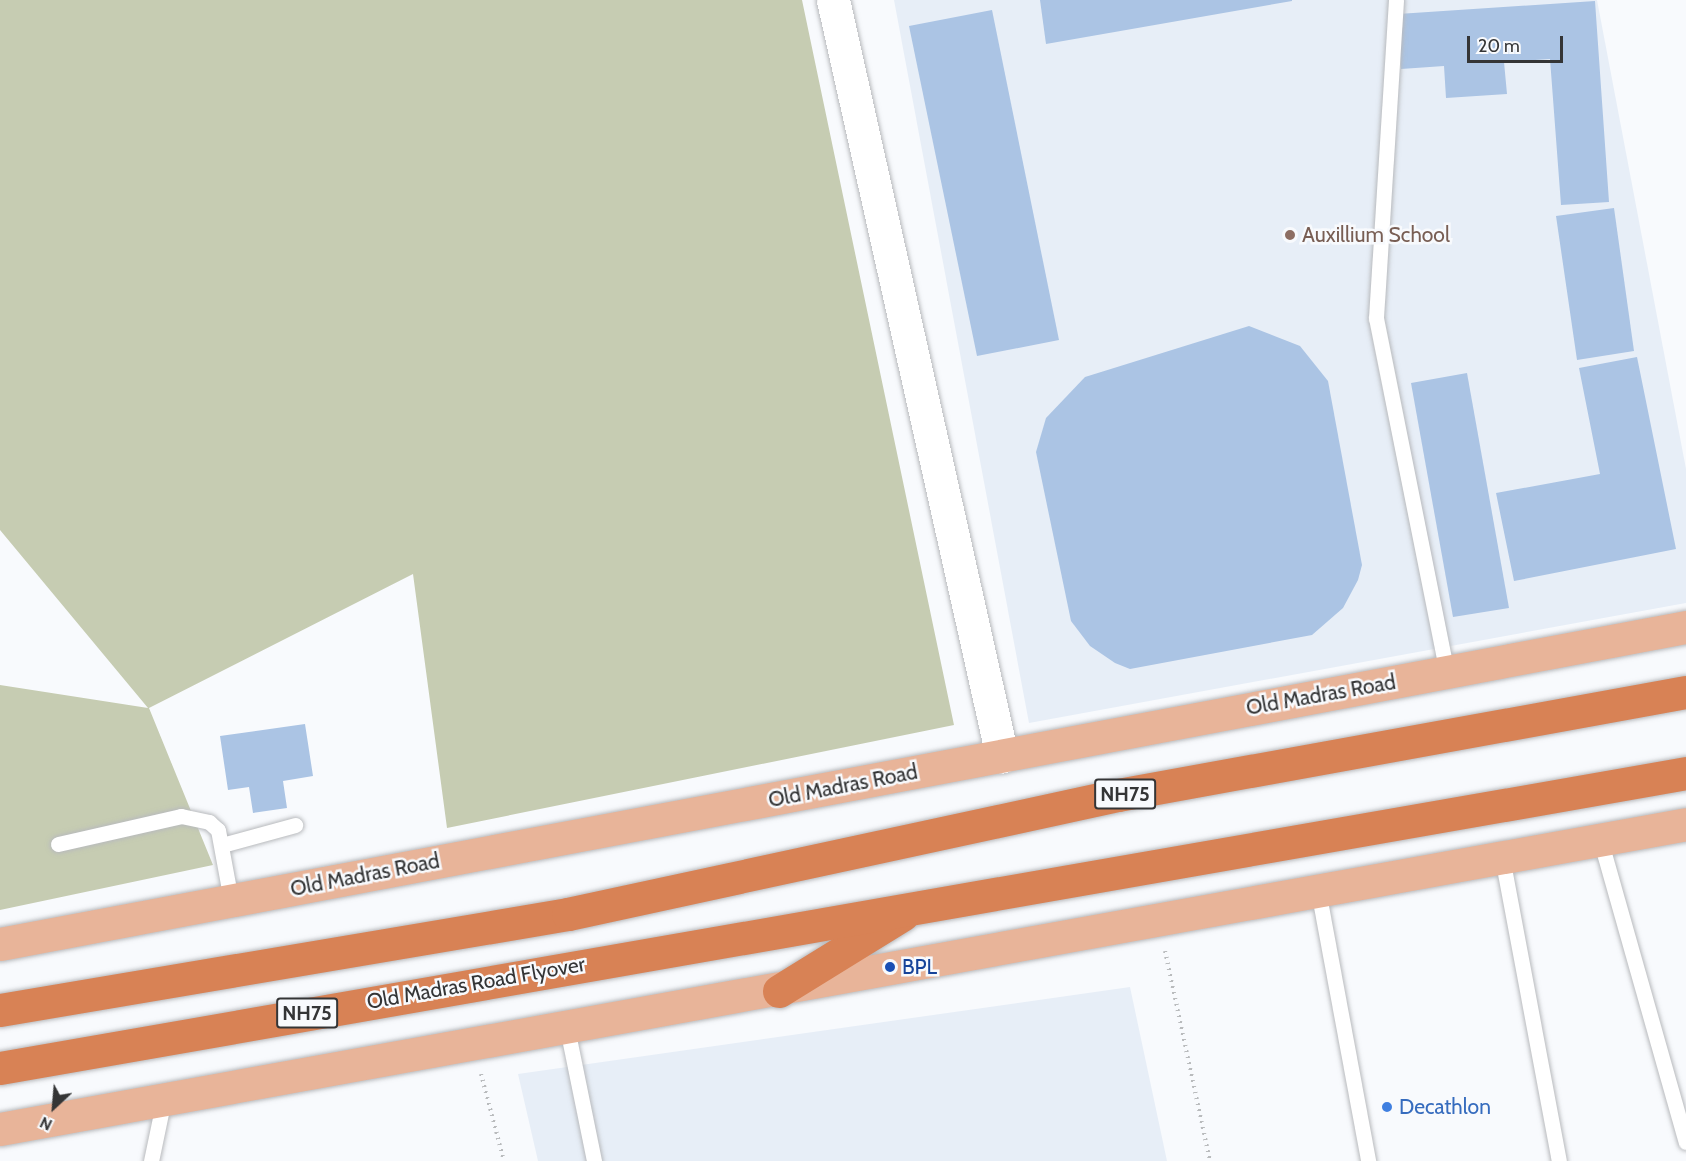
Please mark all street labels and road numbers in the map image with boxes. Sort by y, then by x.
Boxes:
street label: Old Madras Road [1244,669,1398,721]
street label: Old Madras Road [766,759,920,813]
road number: NH75 [1094,777,1156,811]
street label: Old Madras Road [288,848,442,902]
street label: Old Madras Road Flyover [365,951,587,1015]
road number: NH75 [276,996,338,1030]

